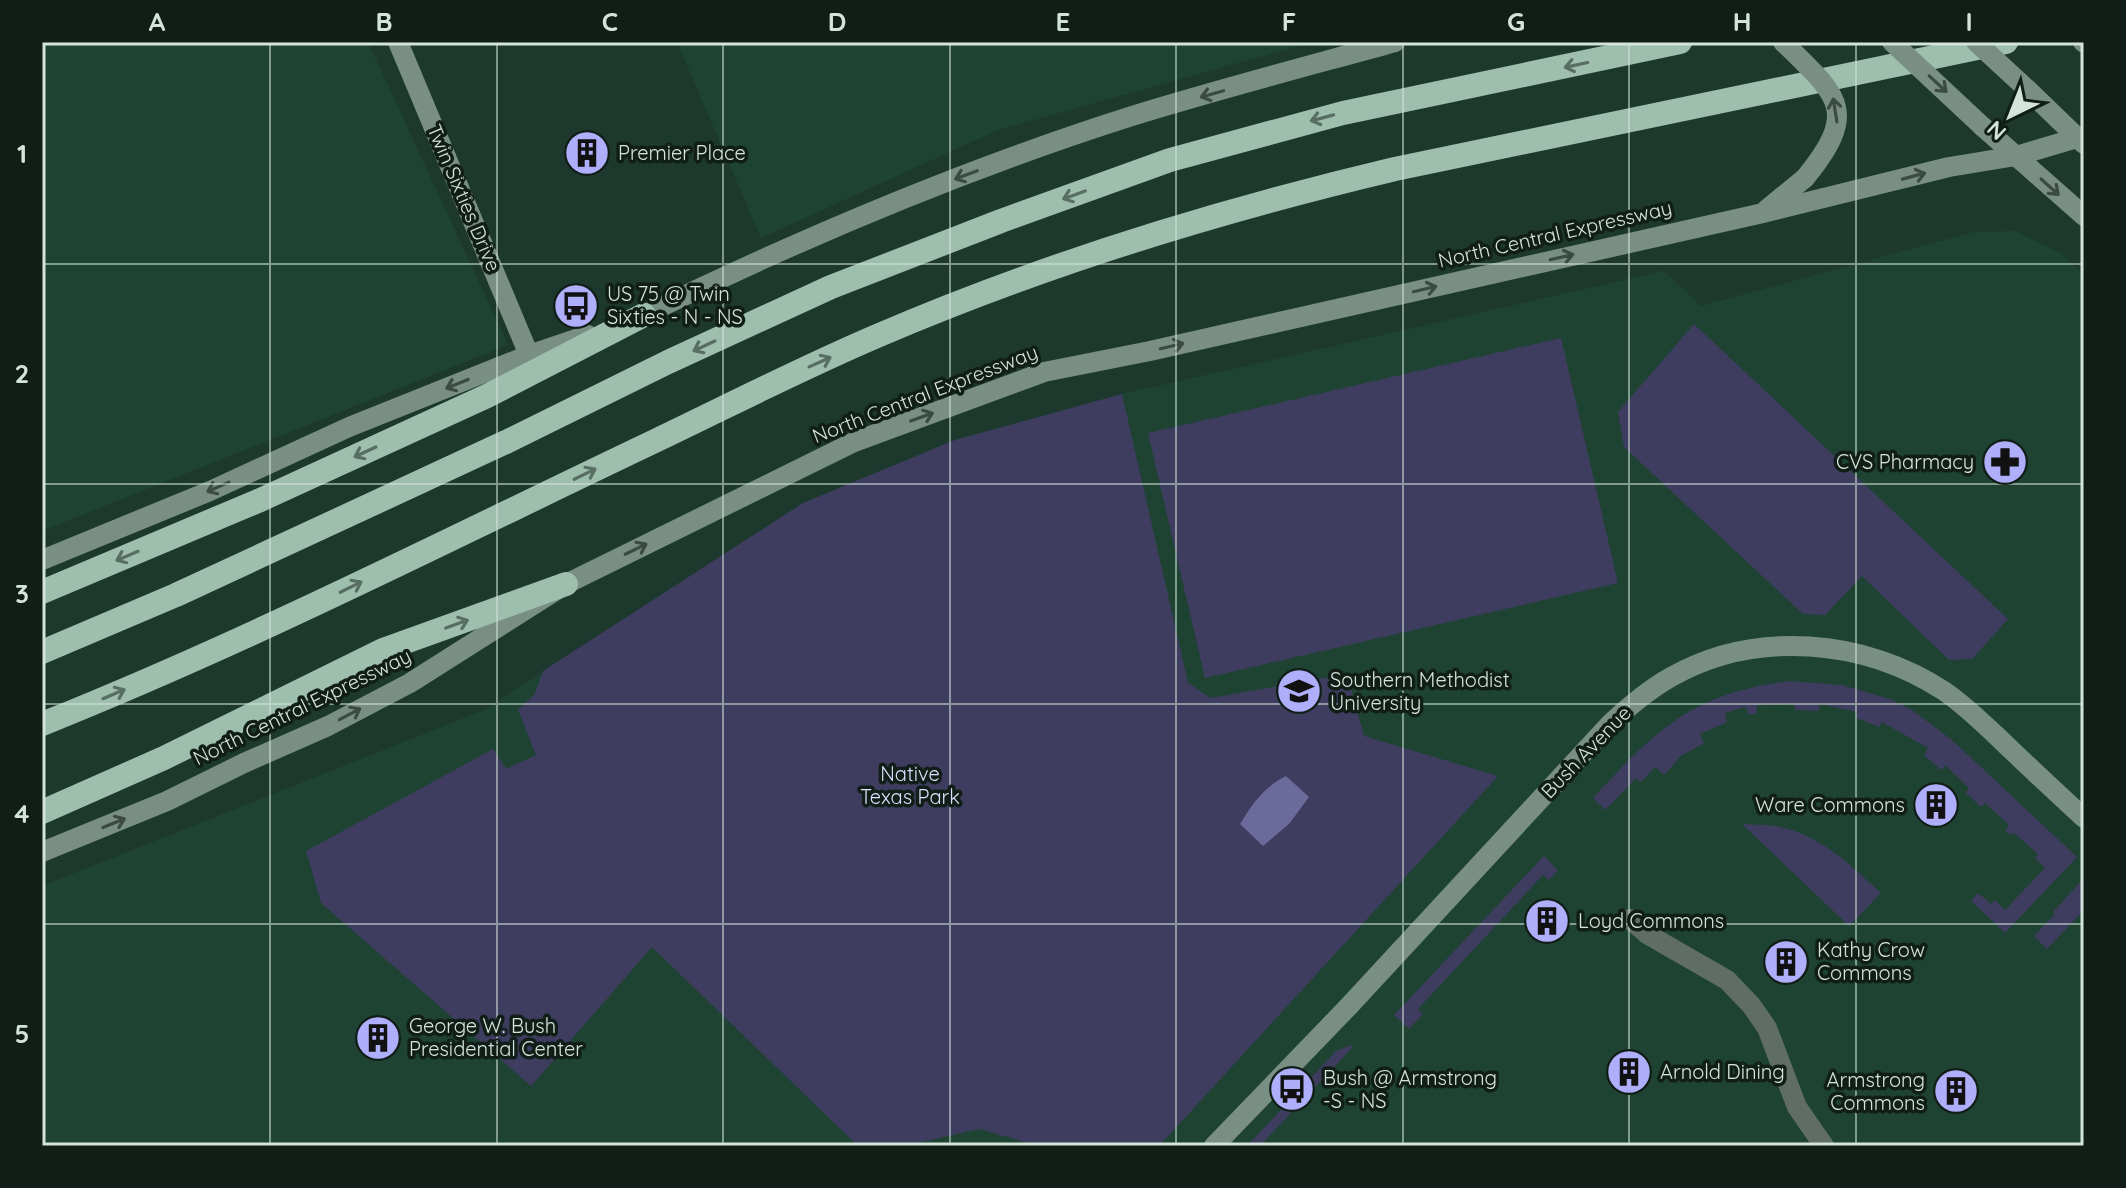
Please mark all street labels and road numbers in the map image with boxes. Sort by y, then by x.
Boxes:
street label: Twin Sixties Drive [422,120,507,275]
street label: North Central Expressway [1435,194,1674,273]
street label: North Central Expressway [809,339,1041,448]
street label: North Central Expressway [189,643,415,770]
street label: Bush Avenue [1535,700,1636,803]

